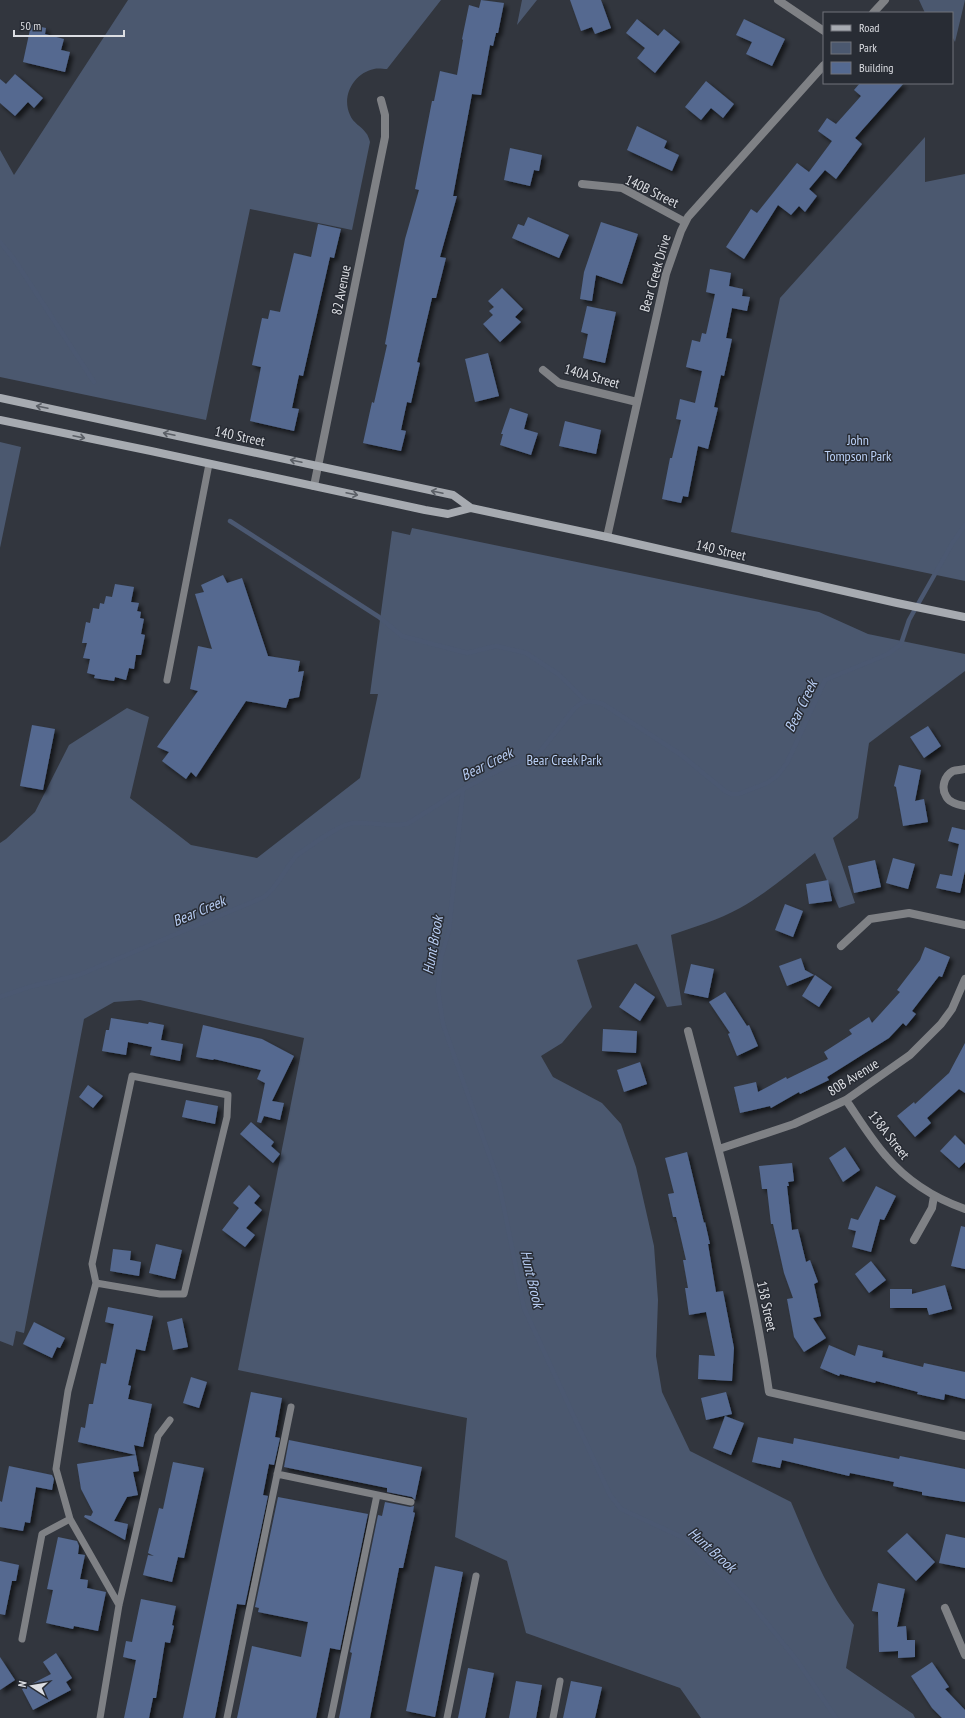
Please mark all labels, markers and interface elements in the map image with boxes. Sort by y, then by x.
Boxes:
scale bar [14,12,124,38]
legend [823,12,953,84]
text: 50 m [20,18,41,33]
text: Road [859,20,879,35]
text: Park [859,40,877,55]
text: Building [859,60,894,75]
street label: 140B Street [622,170,682,212]
street label: Bear Creek Drive [635,232,675,314]
street label: 82 Avenue [327,263,355,317]
street label: 140A Street [562,359,622,393]
one-way arrow [36,403,49,411]
street label: 140 Street [213,422,267,450]
one-way arrow [163,430,176,438]
park label: John Tompson Park [825,431,892,465]
one-way arrow [72,433,85,441]
one-way arrow [290,457,303,465]
one-way arrow [431,487,444,495]
one-way arrow [346,491,359,499]
street label: 140 Street [694,536,748,565]
water label: Bear Creek [780,675,822,735]
water label: Bear Creek [458,742,518,784]
park label: Bear Creek Park [526,751,602,769]
water label: Bear Creek [170,890,230,930]
water label: Hunt Brook [418,912,447,975]
street label: 80B Avenue [824,1054,882,1100]
street label: 138A Street [864,1107,914,1163]
water label: Hunt Brook [517,1248,549,1312]
street label: 138 Street [753,1279,781,1333]
water label: Hunt Brook [684,1523,742,1578]
north arrow [12,1666,52,1706]
text: N [15,1680,30,1688]

